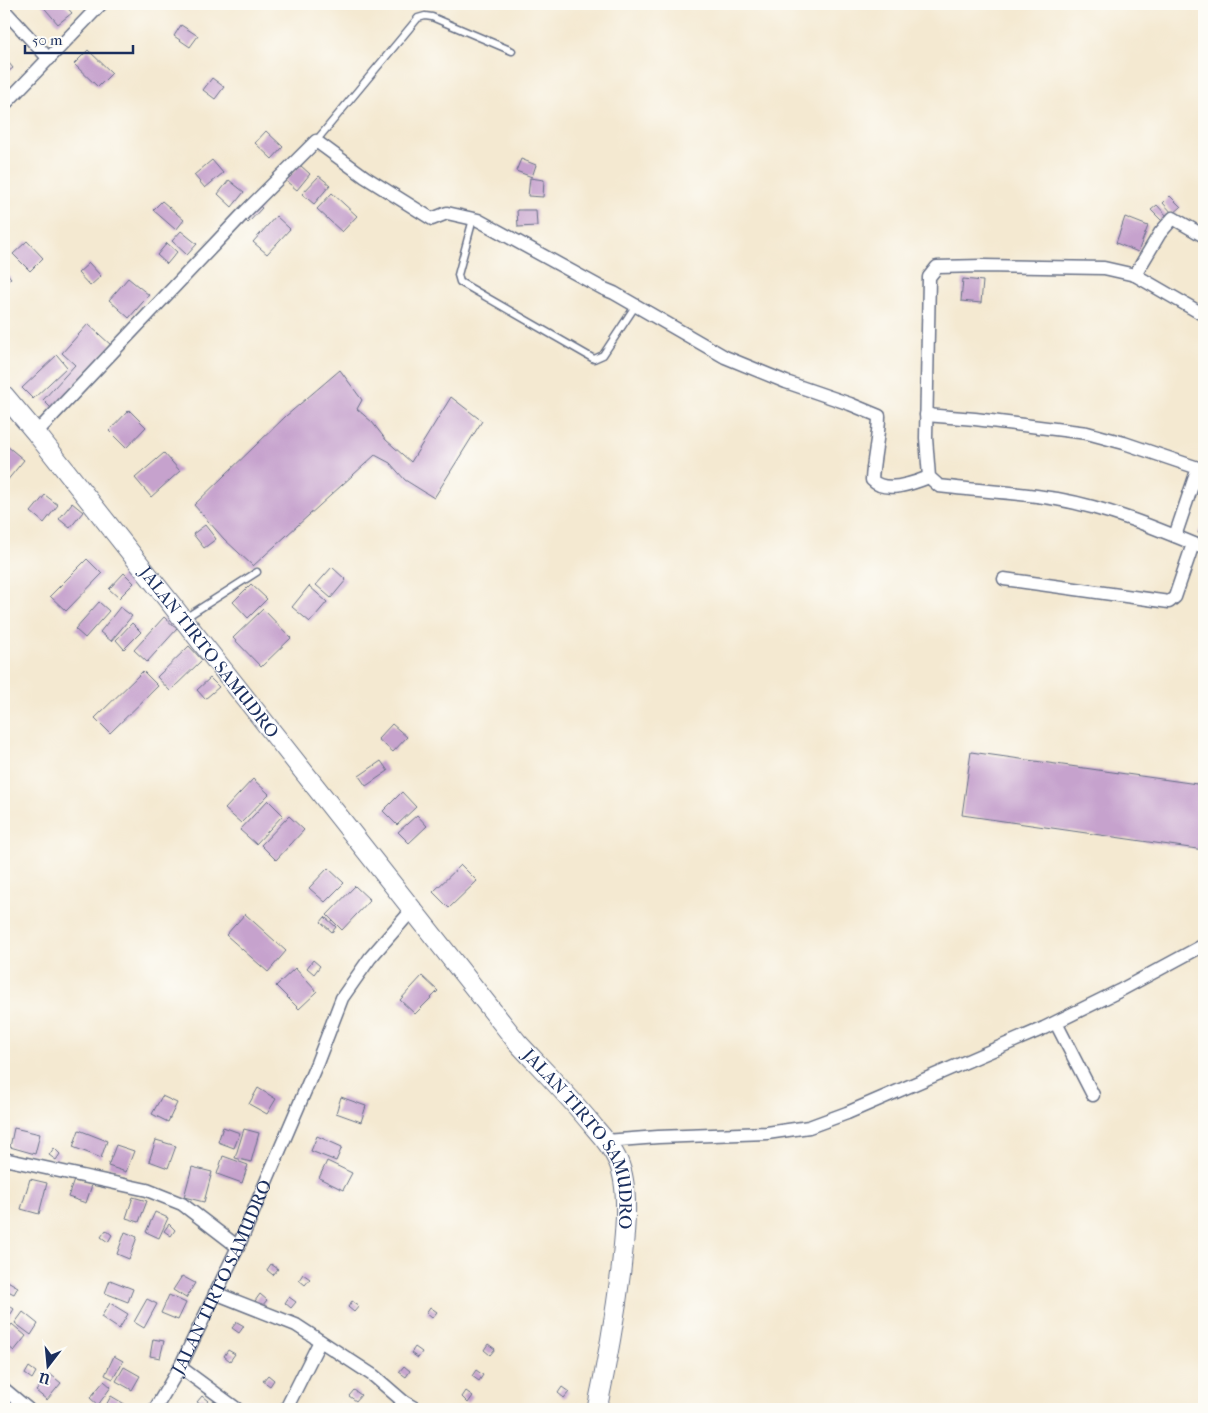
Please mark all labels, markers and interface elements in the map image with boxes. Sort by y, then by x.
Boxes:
scale bar [25,22,132,54]
text: 50 m [32,31,63,49]
street label: JALAN TIRTO SAMUDRO [133,561,283,742]
street label: JALAN TIRTO SAMUDRO [517,1043,636,1230]
street label: JALAN TIRTO SAMUDRO [167,1177,277,1380]
north arrow [22,1340,72,1390]
text: U [37,1368,53,1388]

